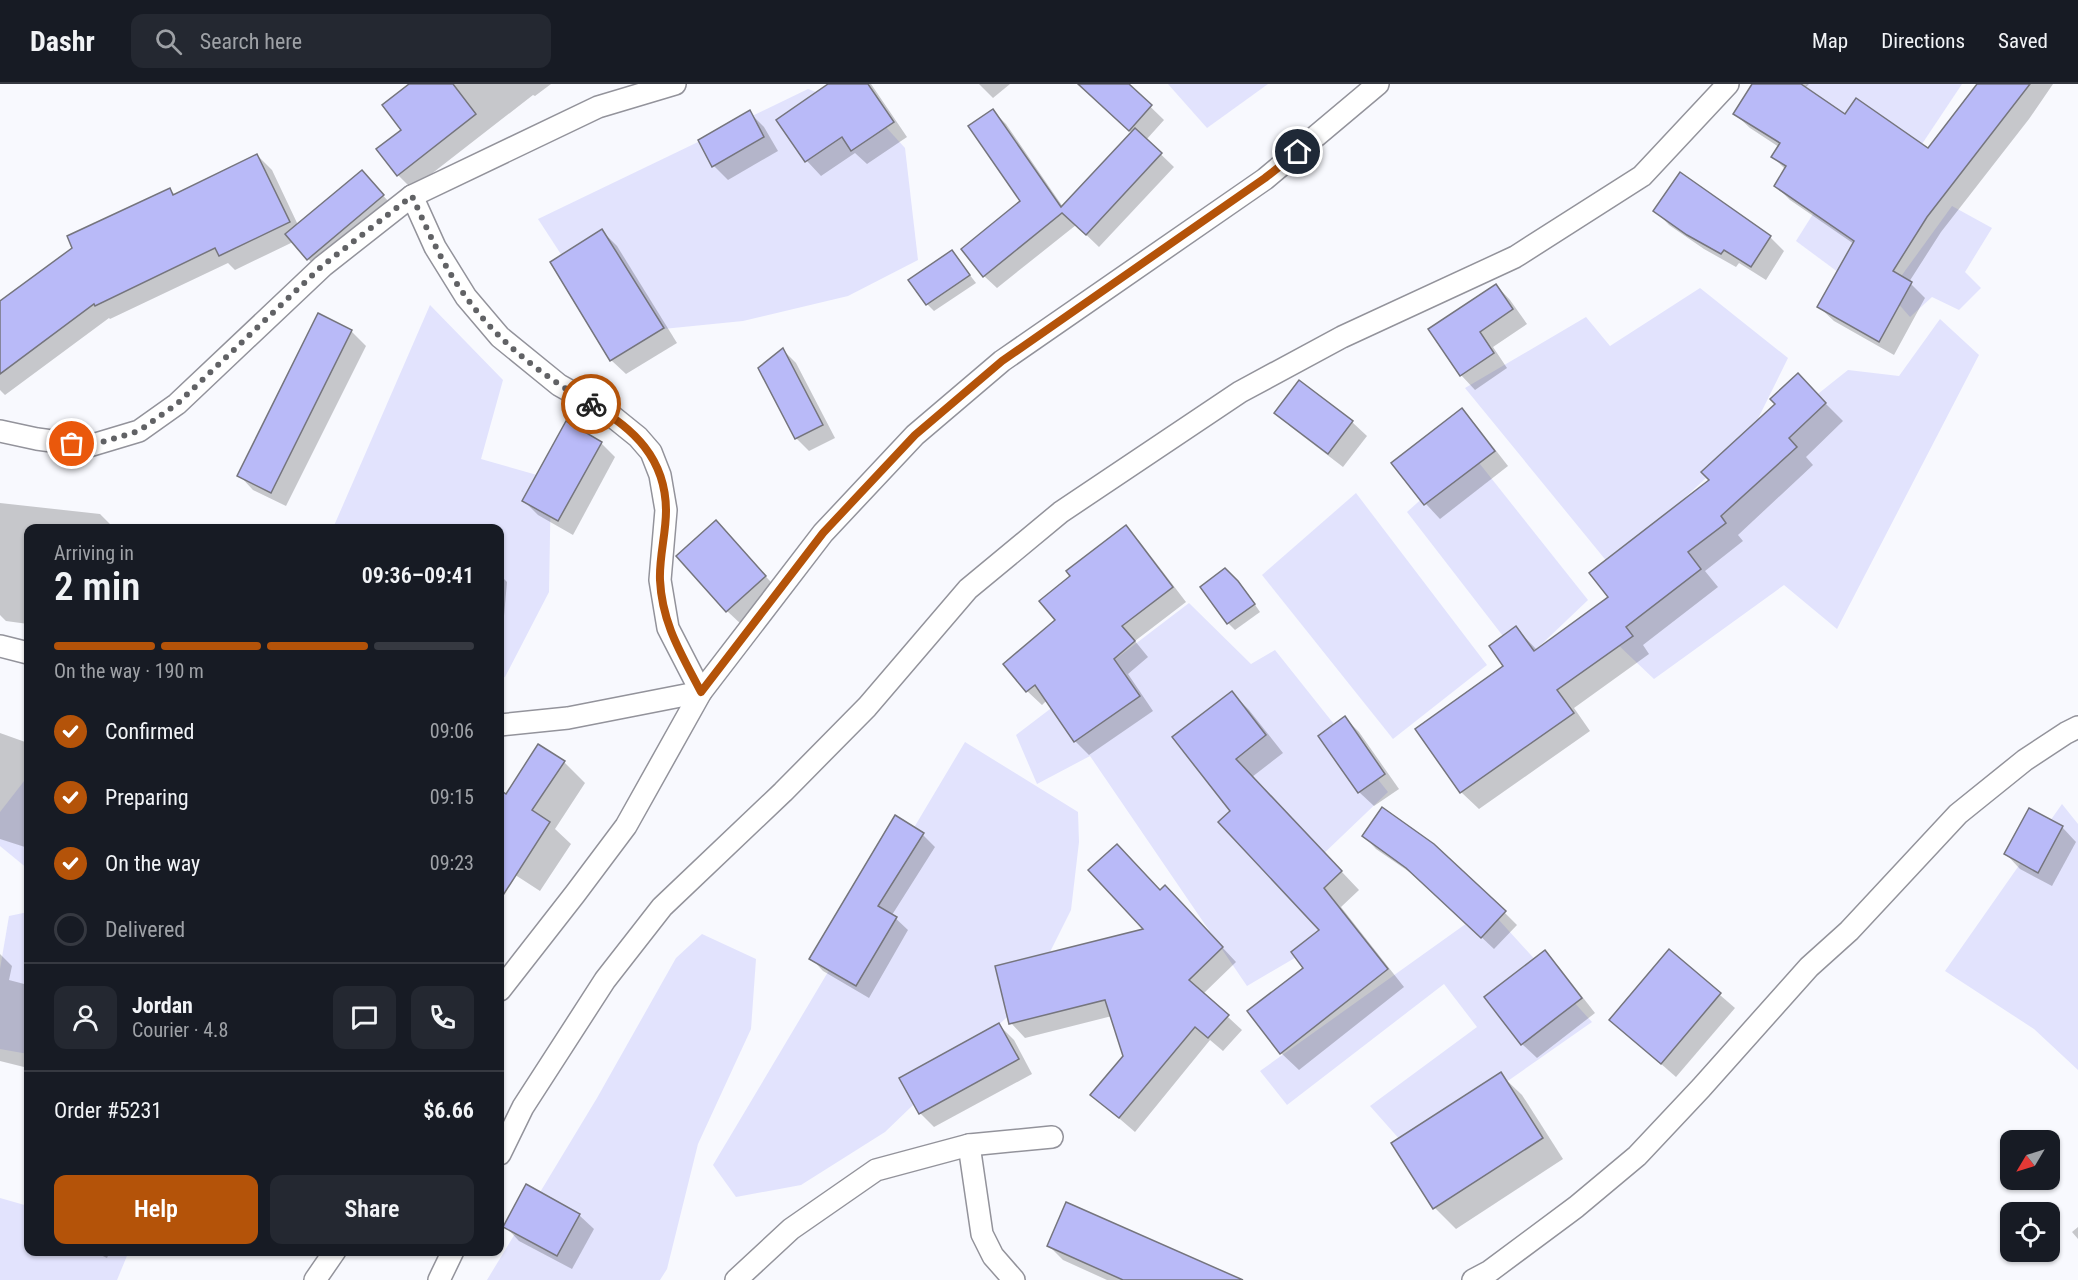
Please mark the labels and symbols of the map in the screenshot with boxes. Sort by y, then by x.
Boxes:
pin [1272,126,1323,177]
courier [561,374,621,434]
pin [46,418,97,469]
north arrow [2000,1130,2060,1190]

